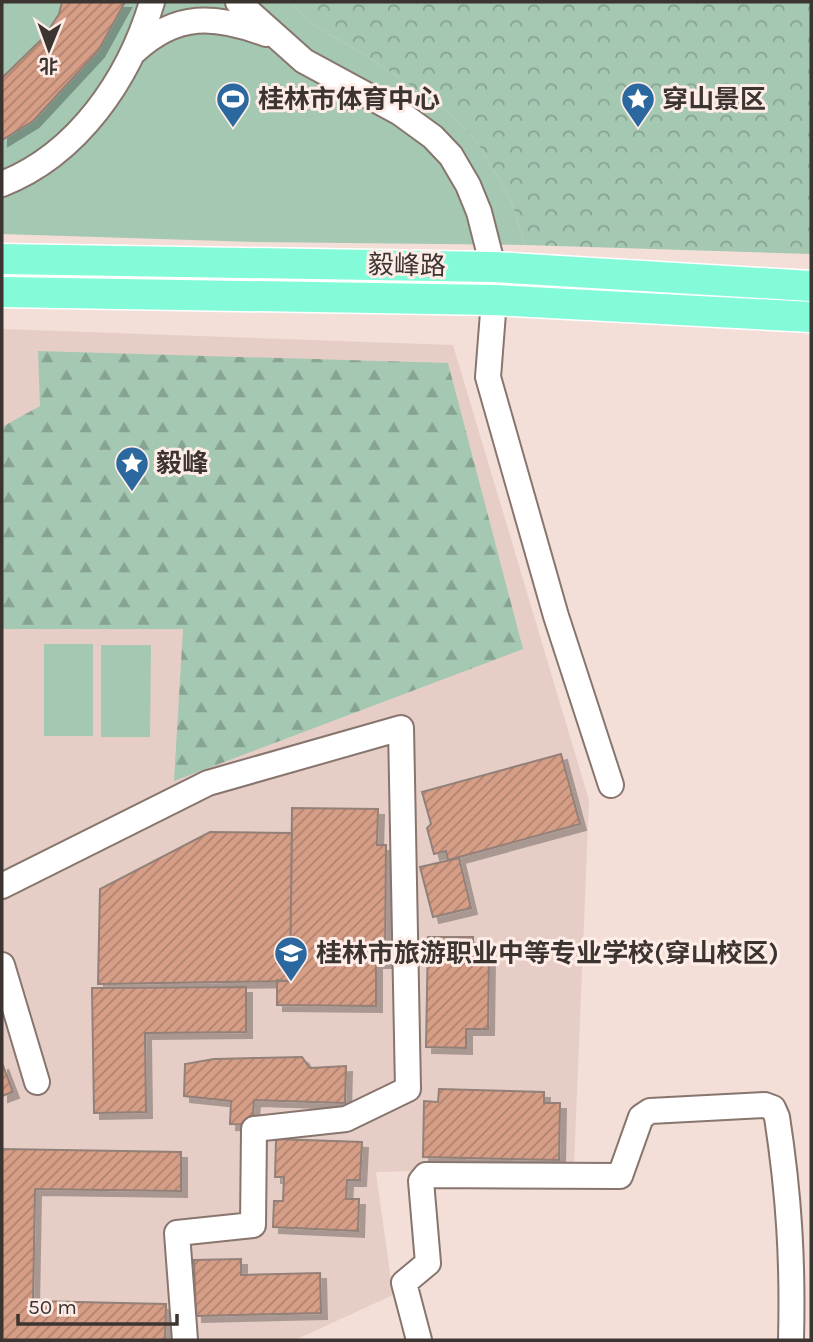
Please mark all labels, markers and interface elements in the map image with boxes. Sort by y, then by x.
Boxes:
north arrow [14,14,84,84]
text: 北 [39,54,58,76]
sports icon: 桂林市体育中心 [214,80,252,129]
place icon: 穿山景区 [619,80,657,129]
place label: 桂林市体育中心 [258,84,440,115]
place label: 穿山景区 [662,84,766,115]
street label: 毅峰路 [368,249,446,282]
place icon: 毅峰 [113,444,151,493]
place label: 毅峰 [156,448,208,479]
school or university icon: 桂林市旅游职业中等专业学校(穿山校区) [272,934,310,983]
place label: 桂林市旅游职业中等专业学校(穿山校区) [316,938,779,969]
scale bar [18,1282,177,1326]
text: 50 m [28,1295,77,1319]

